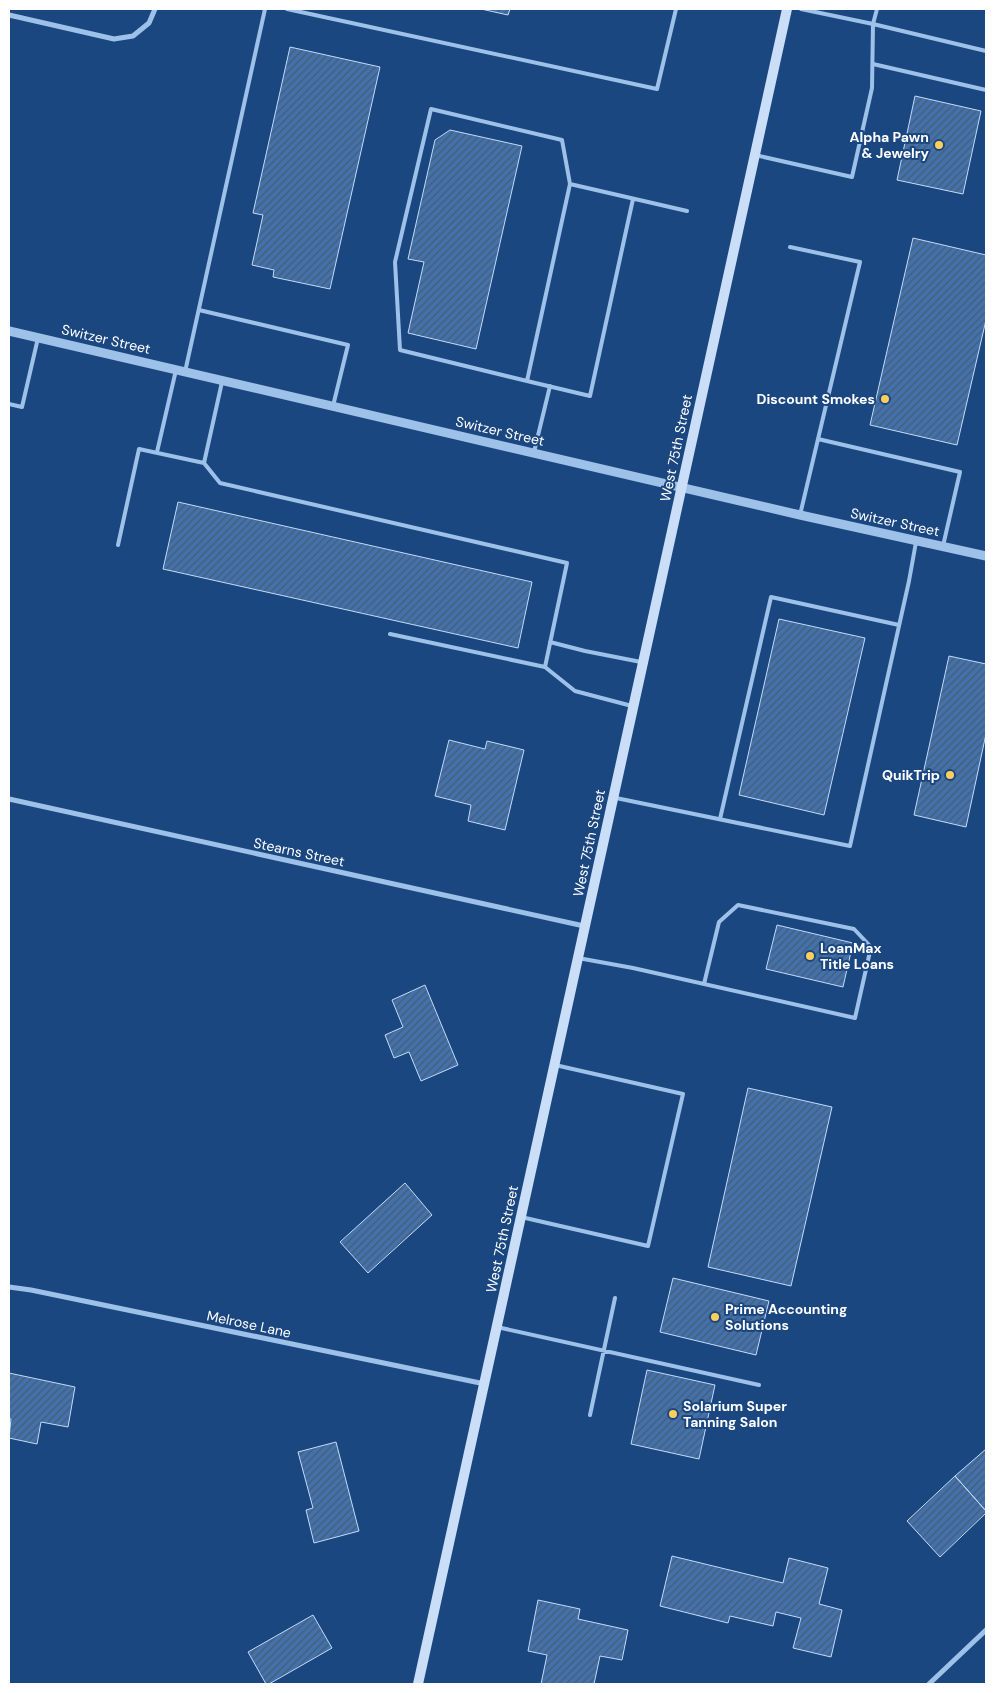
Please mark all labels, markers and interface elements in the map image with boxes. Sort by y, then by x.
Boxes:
place label: Alpha Pawn & Jewelry [850,128,930,162]
marker: Alpha Pawn & Jewelry [933,139,945,151]
street label: Switzer Street [60,320,152,358]
place label: Discount Smokes [757,390,875,408]
street label: West 75th Street [656,393,696,503]
marker: Discount Smokes [879,393,891,405]
street label: Switzer Street [454,412,546,450]
street label: Switzer Street [849,504,941,540]
place label: QuikTrip [882,766,940,784]
marker: QuikTrip [944,769,956,781]
street label: West 75th Street [569,788,609,898]
street label: Stearns Street [252,834,346,870]
place label: LoanMax Title Loans [820,939,894,973]
marker: LoanMax Title Loans [804,950,816,962]
street label: West 75th Street [482,1184,522,1294]
place label: Prime Accounting Solutions [725,1300,847,1334]
street label: Melrose Lane [205,1306,293,1342]
marker: Prime Accounting Solutions [709,1311,721,1323]
place label: Solarium Super Tanning Salon [683,1397,787,1431]
marker: Solarium Super Tanning Salon [667,1408,679,1420]

